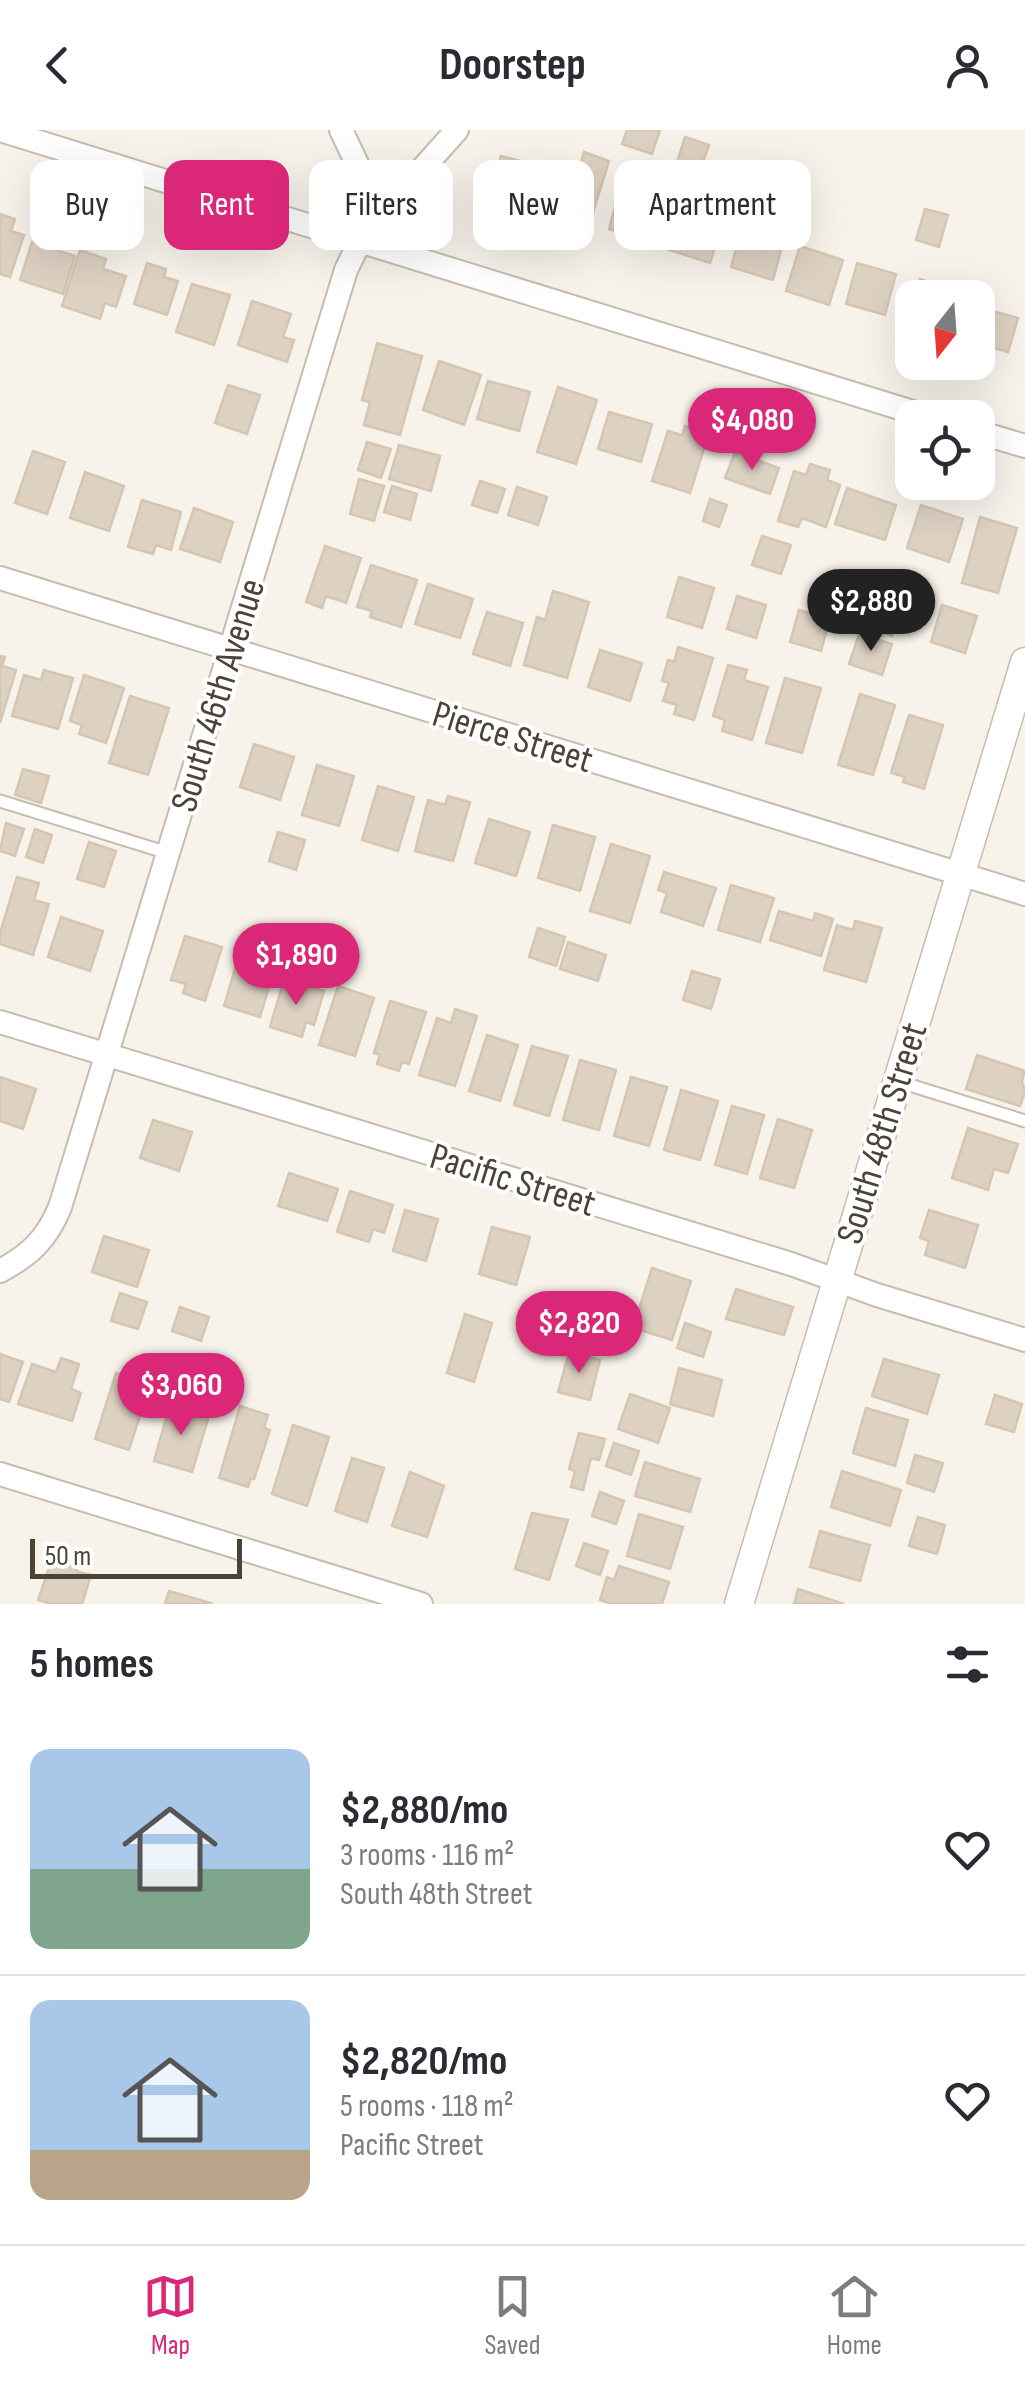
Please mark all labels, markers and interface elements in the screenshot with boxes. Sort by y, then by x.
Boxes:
icon: back [30,38,85,93]
text: Doorstep [439,38,586,93]
icon: person [940,38,995,93]
chip: Buy [30,160,144,250]
chip: Rent [164,160,289,250]
chip: Filters [309,160,453,250]
chip: New [473,160,594,250]
chip: Apartment [614,160,811,250]
north arrow [895,280,995,380]
map controls [895,280,995,500]
pin: $4,080 [671,388,833,473]
button: locate [895,400,995,500]
text: $4,080 [710,401,794,440]
pin: $2,880 [790,569,952,654]
street label: South 46th Avenue [162,574,275,817]
text: $2,880 [829,582,913,621]
street label: Pierce Street [427,692,598,783]
pin: $1,890 [215,923,377,1008]
text: $1,890 [255,936,337,975]
street label: South 48th Street [828,1018,937,1249]
street label: Pacific Street [424,1134,601,1227]
pin: $2,820 [498,1291,660,1376]
text: $2,820 [538,1304,620,1343]
pin: $3,060 [100,1353,262,1438]
text: $3,060 [139,1366,223,1405]
scale bar [30,1534,242,1578]
text: 50 m [45,1540,91,1573]
icon: filters [940,1637,995,1692]
text: 5 homes [30,1639,154,1690]
text: $2,880/mo [340,1785,508,1836]
icon: home [110,1789,230,1909]
icon: heart [940,1822,995,1877]
text: 3 rooms · 116 m² [340,1836,514,1875]
text: South 48th Street [340,1875,532,1914]
text: $2,820/mo [340,2036,507,2087]
icon: home [110,2040,230,2160]
icon: heart [940,2073,995,2128]
text: 5 rooms · 118 m² [340,2087,514,2126]
text: Pacific Street [340,2126,484,2165]
tab: Map [143,2269,198,2362]
tab: Saved [484,2269,541,2362]
tab: Home [827,2269,882,2362]

